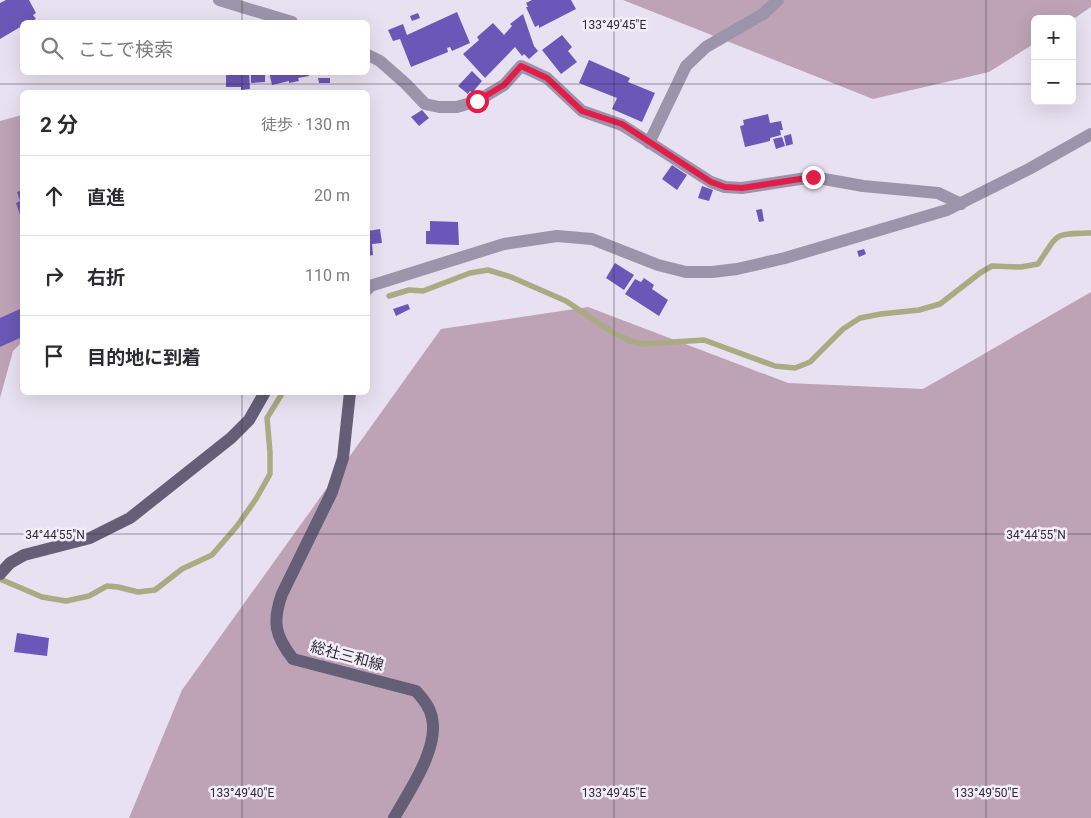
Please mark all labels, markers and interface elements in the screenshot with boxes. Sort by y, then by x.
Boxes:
map controls [1031,15,1076,105]
button: + [1031,15,1076,60]
text: 133°49'45"E [582,18,646,32]
search box [20,20,370,75]
icon: search [38,34,66,62]
text: ここで検索 [78,38,173,61]
button: − [1031,60,1076,105]
route start [466,90,489,113]
text: 2 分 [40,113,78,137]
text: 徒歩 · 130 m [261,115,350,134]
route end [802,166,825,189]
icon: ahead [40,182,68,210]
text: 直進 [87,186,125,209]
text: 20 m [314,186,350,205]
icon: right [40,262,68,290]
text: 右折 [87,266,125,289]
text: 110 m [305,266,350,285]
icon: arrive [40,342,68,370]
text: 目的地に到着 [87,346,201,369]
text: 34°44'55"N [25,528,85,542]
text: 34°44'55"N [1006,528,1066,542]
street label: 総社三和線 [308,638,386,674]
text: 133°49'40"E [210,786,274,800]
text: 133°49'45"E [582,786,646,800]
text: 133°49'50"E [954,786,1018,800]

